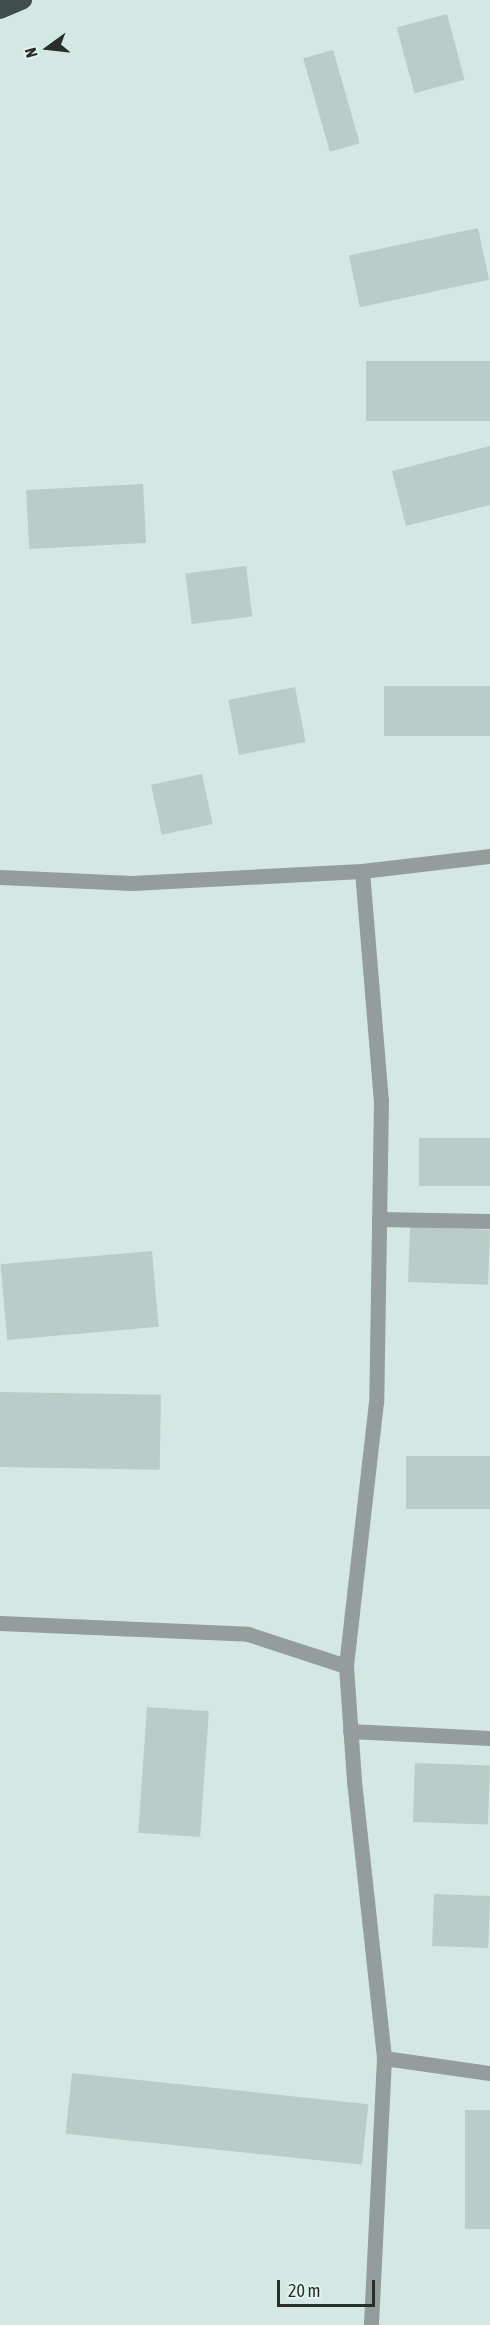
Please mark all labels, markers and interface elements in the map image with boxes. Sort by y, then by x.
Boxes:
north arrow [18,18,78,78]
text: N [21,46,41,60]
scale bar [280,2268,378,2306]
text: 20 m [288,2280,320,2301]

